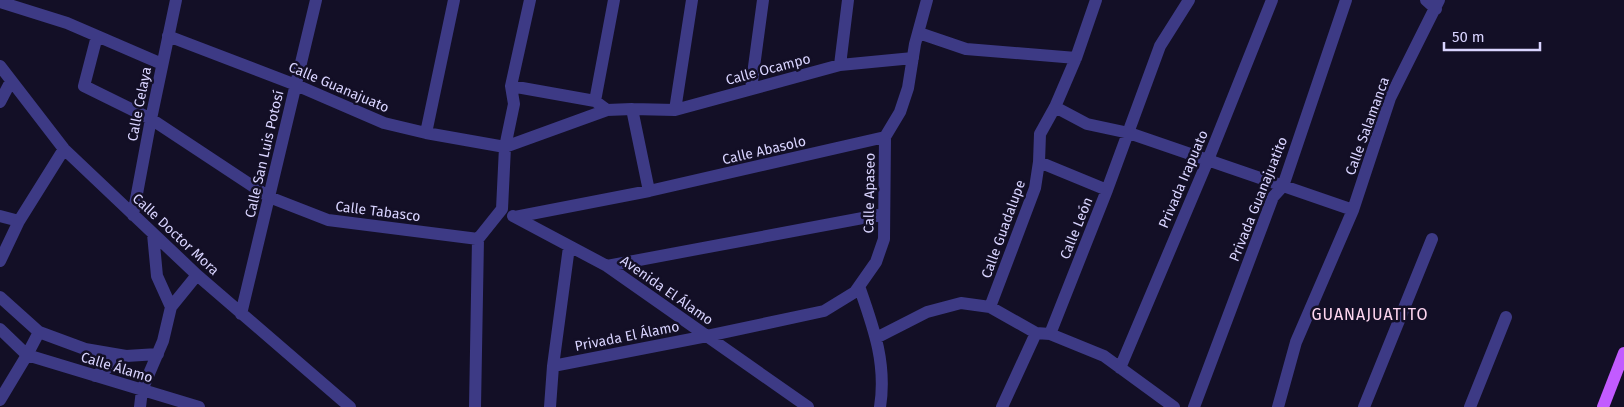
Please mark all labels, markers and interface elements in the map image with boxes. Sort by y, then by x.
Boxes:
scale bar [1444,20,1540,52]
text: 50 m [1452,28,1485,46]
street label: Calle Ocampo [724,50,812,89]
street label: Calle Guanajuato [286,59,392,116]
street label: Calle Celaya [124,65,155,143]
street label: Calle Salamanca [1342,75,1393,178]
street label: Calle San Luis Potosí [242,89,287,220]
street label: Privada Irapuato [1155,128,1212,231]
street label: Calle Abasolo [721,133,808,168]
street label: Privada Guanajuatito [1226,134,1291,264]
street label: Calle Apaseo [860,153,879,233]
street label: Calle Guadalupe [978,178,1029,281]
street label: Calle Doctor Mora [129,190,223,279]
street label: Calle León [1056,195,1097,262]
street label: Calle Tabasco [334,198,421,225]
street label: Avenida El Álamo [617,251,717,329]
district label: GUANAJUATITO [1311,305,1429,324]
street label: Privada El Álamo [573,317,681,355]
street label: Calle Álamo [79,348,155,386]

